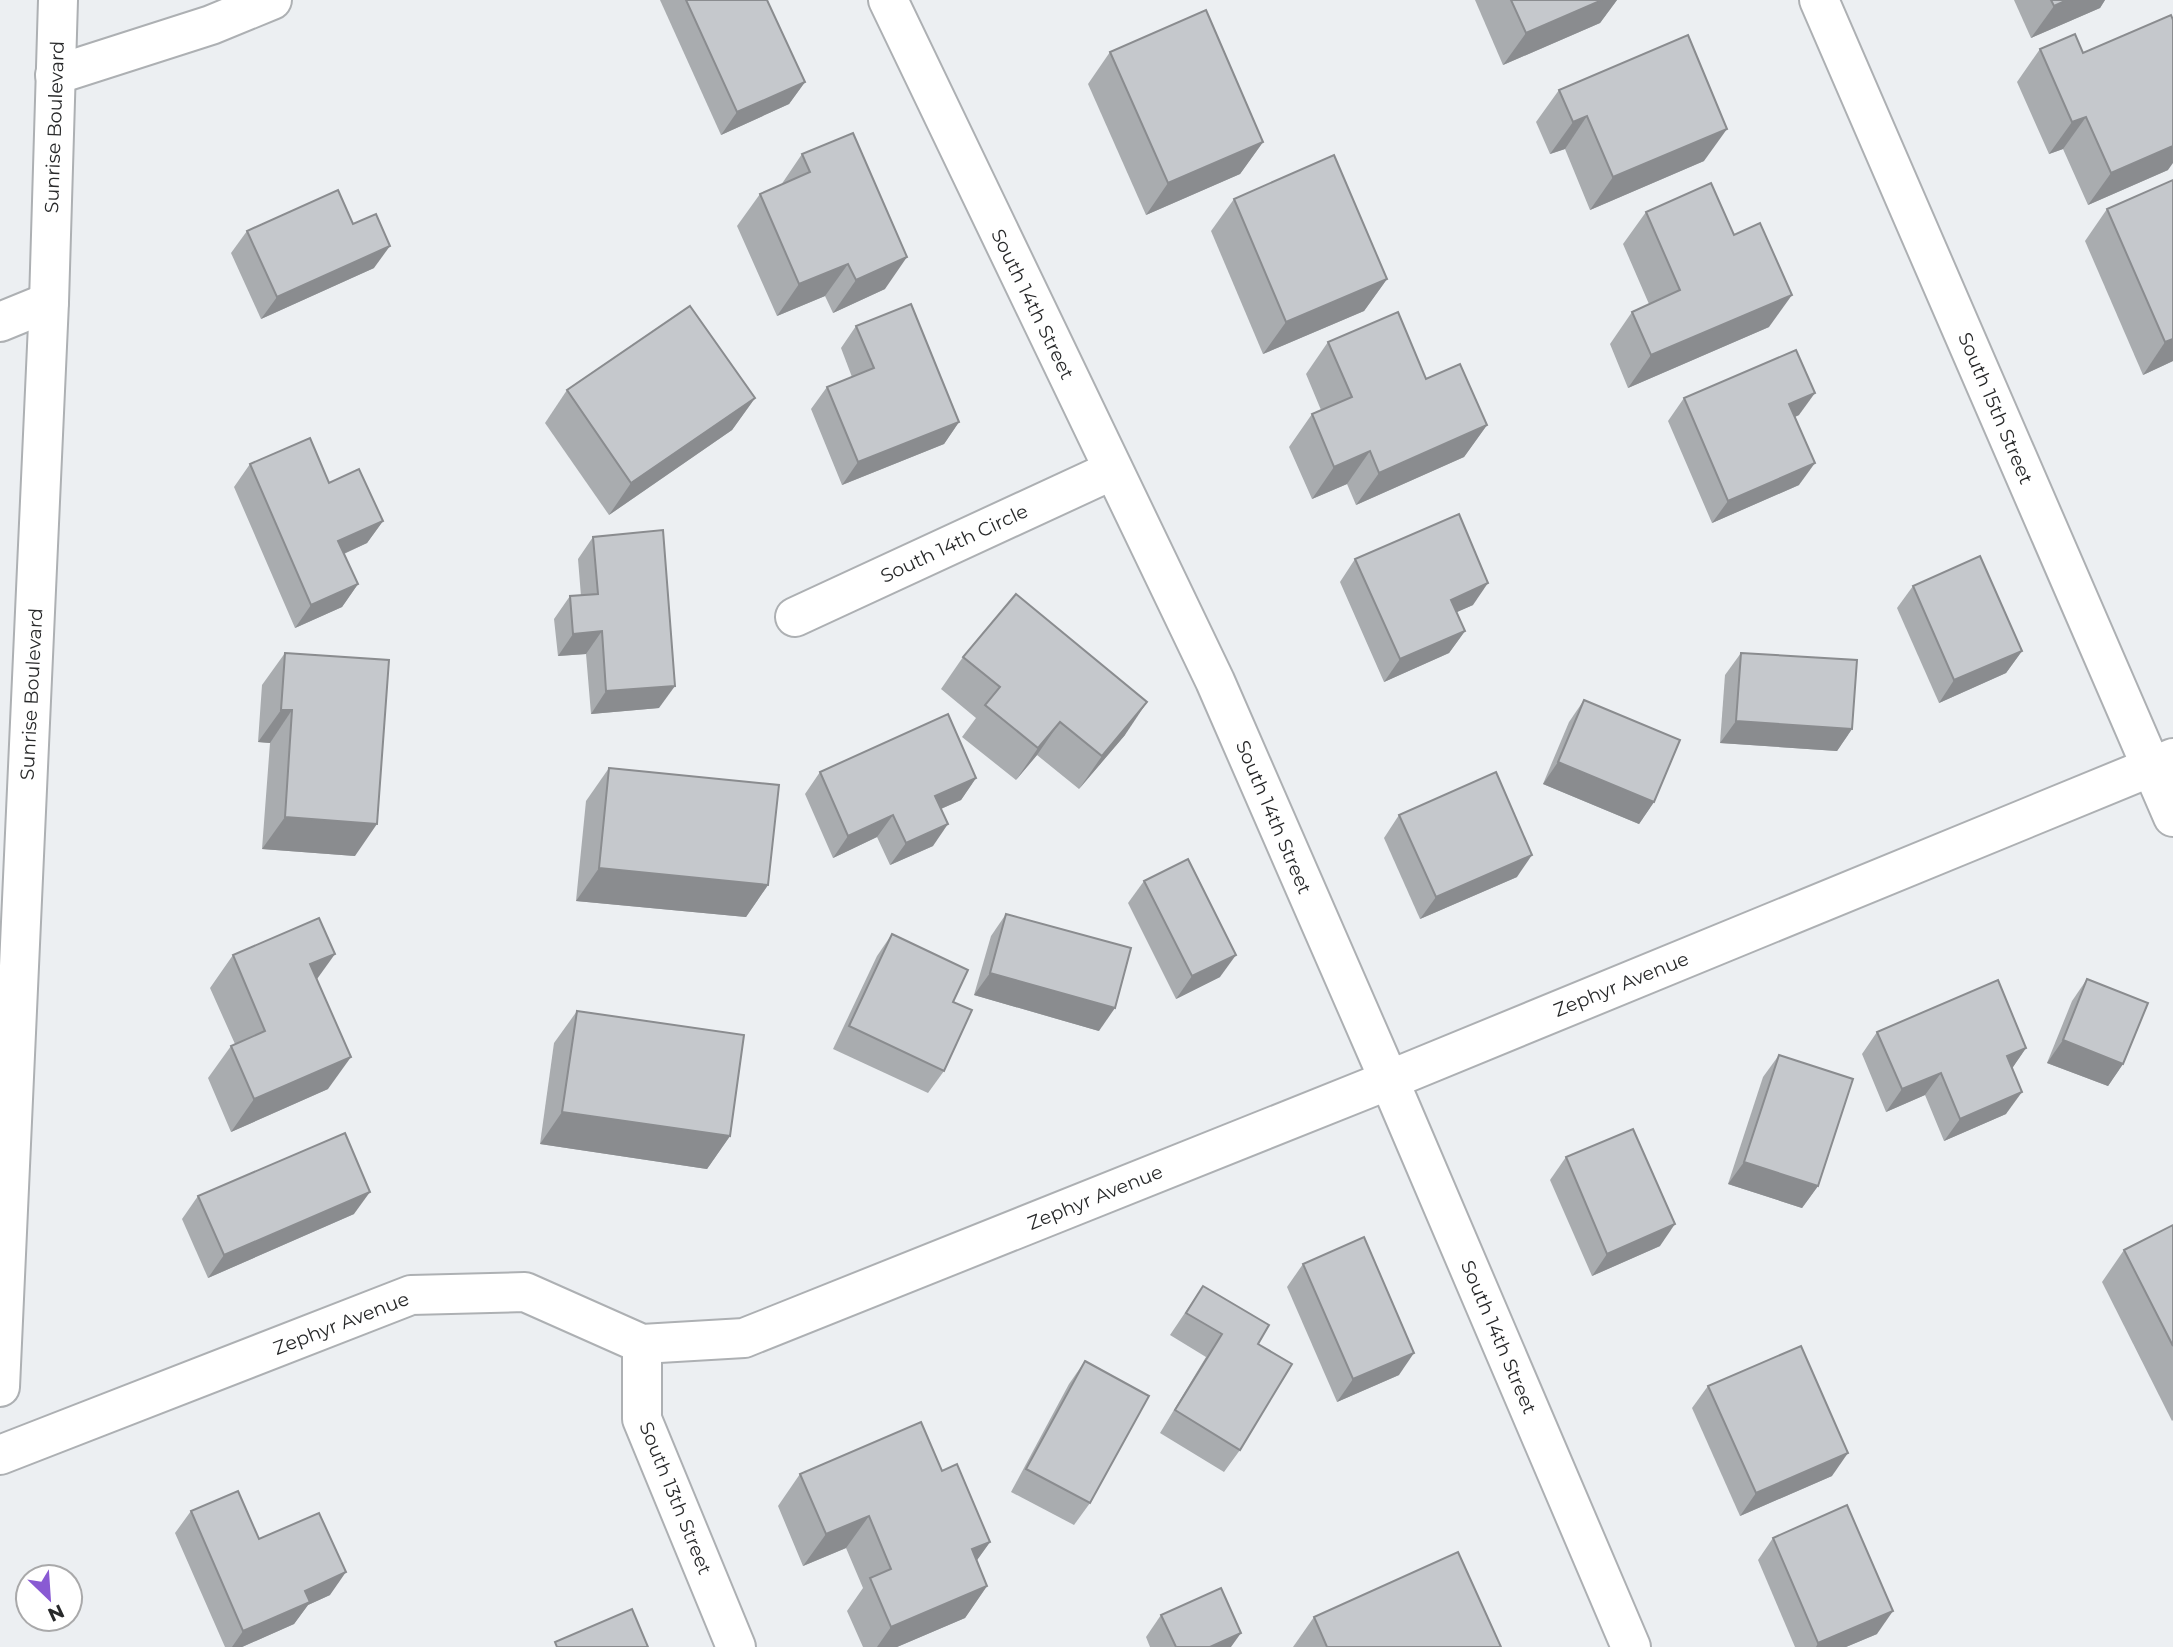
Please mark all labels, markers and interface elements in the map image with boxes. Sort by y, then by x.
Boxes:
street label: Sunrise Boulevard [40,40,69,214]
street label: South 14th Street [986,225,1079,383]
street label: South 15th Street [1953,329,2038,488]
street label: South 14th Circle [877,499,1032,588]
street label: Sunrise Boulevard [16,607,47,781]
street label: South 14th Street [1231,737,1316,898]
street label: Zephyr Avenue [1550,947,1692,1022]
street label: Zephyr Avenue [1024,1160,1166,1235]
street label: South 14th Street [1456,1257,1541,1418]
street label: Zephyr Avenue [270,1287,412,1360]
street label: South 13th Street [634,1419,717,1578]
north arrow [14,1563,84,1633]
text: N [44,1599,68,1627]

